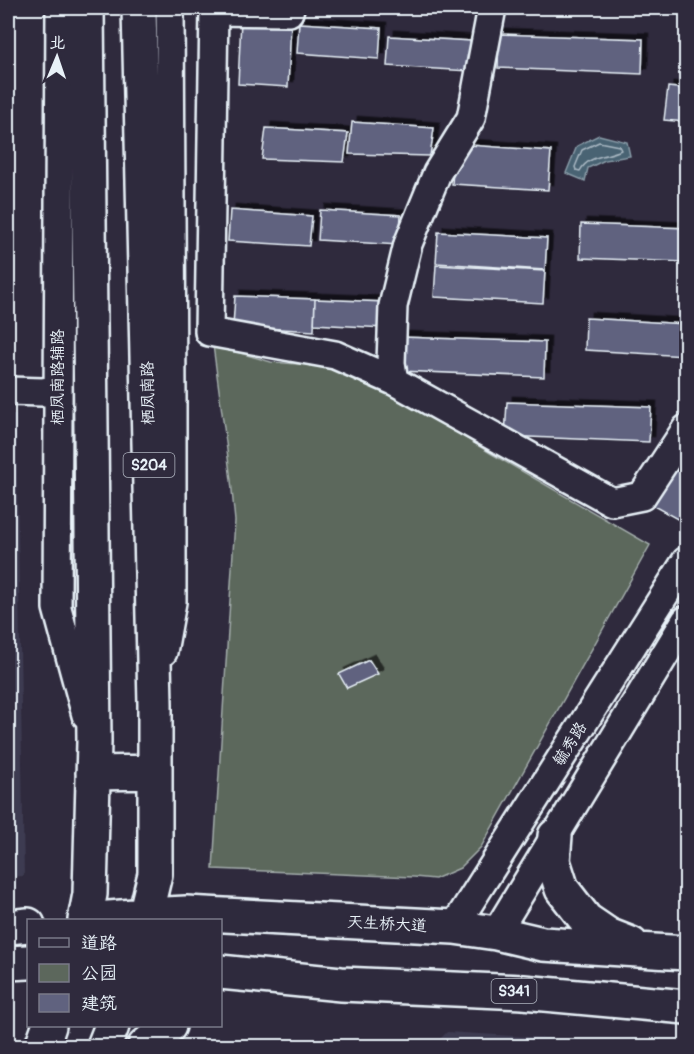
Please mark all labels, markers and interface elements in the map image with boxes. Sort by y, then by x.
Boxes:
north arrow [27,27,87,87]
text: 北 [49,33,66,53]
street label: 栖凤南路辅路 [48,329,68,425]
street label: 栖凤南路 [137,361,159,425]
road number: S204 [124,453,174,477]
street label: 毓秀路 [549,718,591,770]
street label: 天生桥大道 [347,912,427,936]
legend [27,919,222,1027]
text: 道路 [81,932,117,955]
text: 公园 [81,962,117,985]
road number: S341 [492,979,536,1003]
text: 建筑 [81,992,117,1015]

